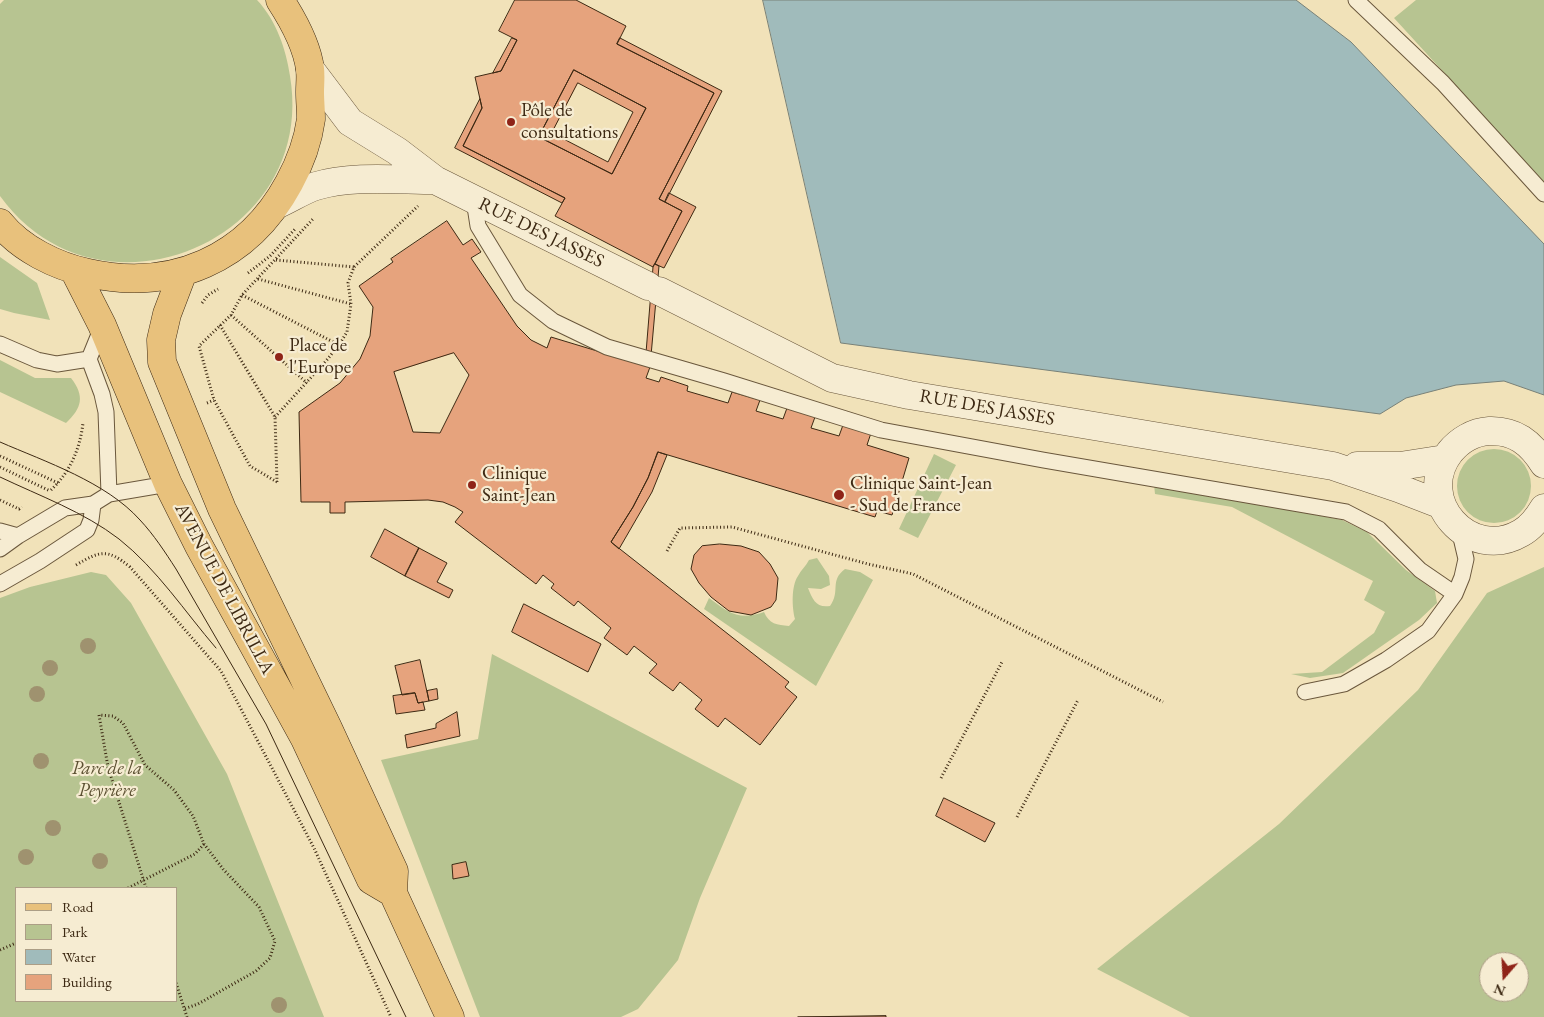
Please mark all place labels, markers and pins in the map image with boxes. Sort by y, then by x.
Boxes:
place label: Pôle de consultations [521,100,618,144]
marker: Pôle de consultations [505,116,517,128]
place label: Place de l'Europe [289,335,351,379]
marker: Place de l'Europe [273,351,285,363]
place label: Clinique Saint-Jean [482,463,556,507]
place label: Clinique Saint-Jean - Sud de France [850,473,992,517]
marker: Clinique Saint-Jean [466,479,478,491]
marker: Clinique Saint-Jean - Sud de France [832,488,846,502]

